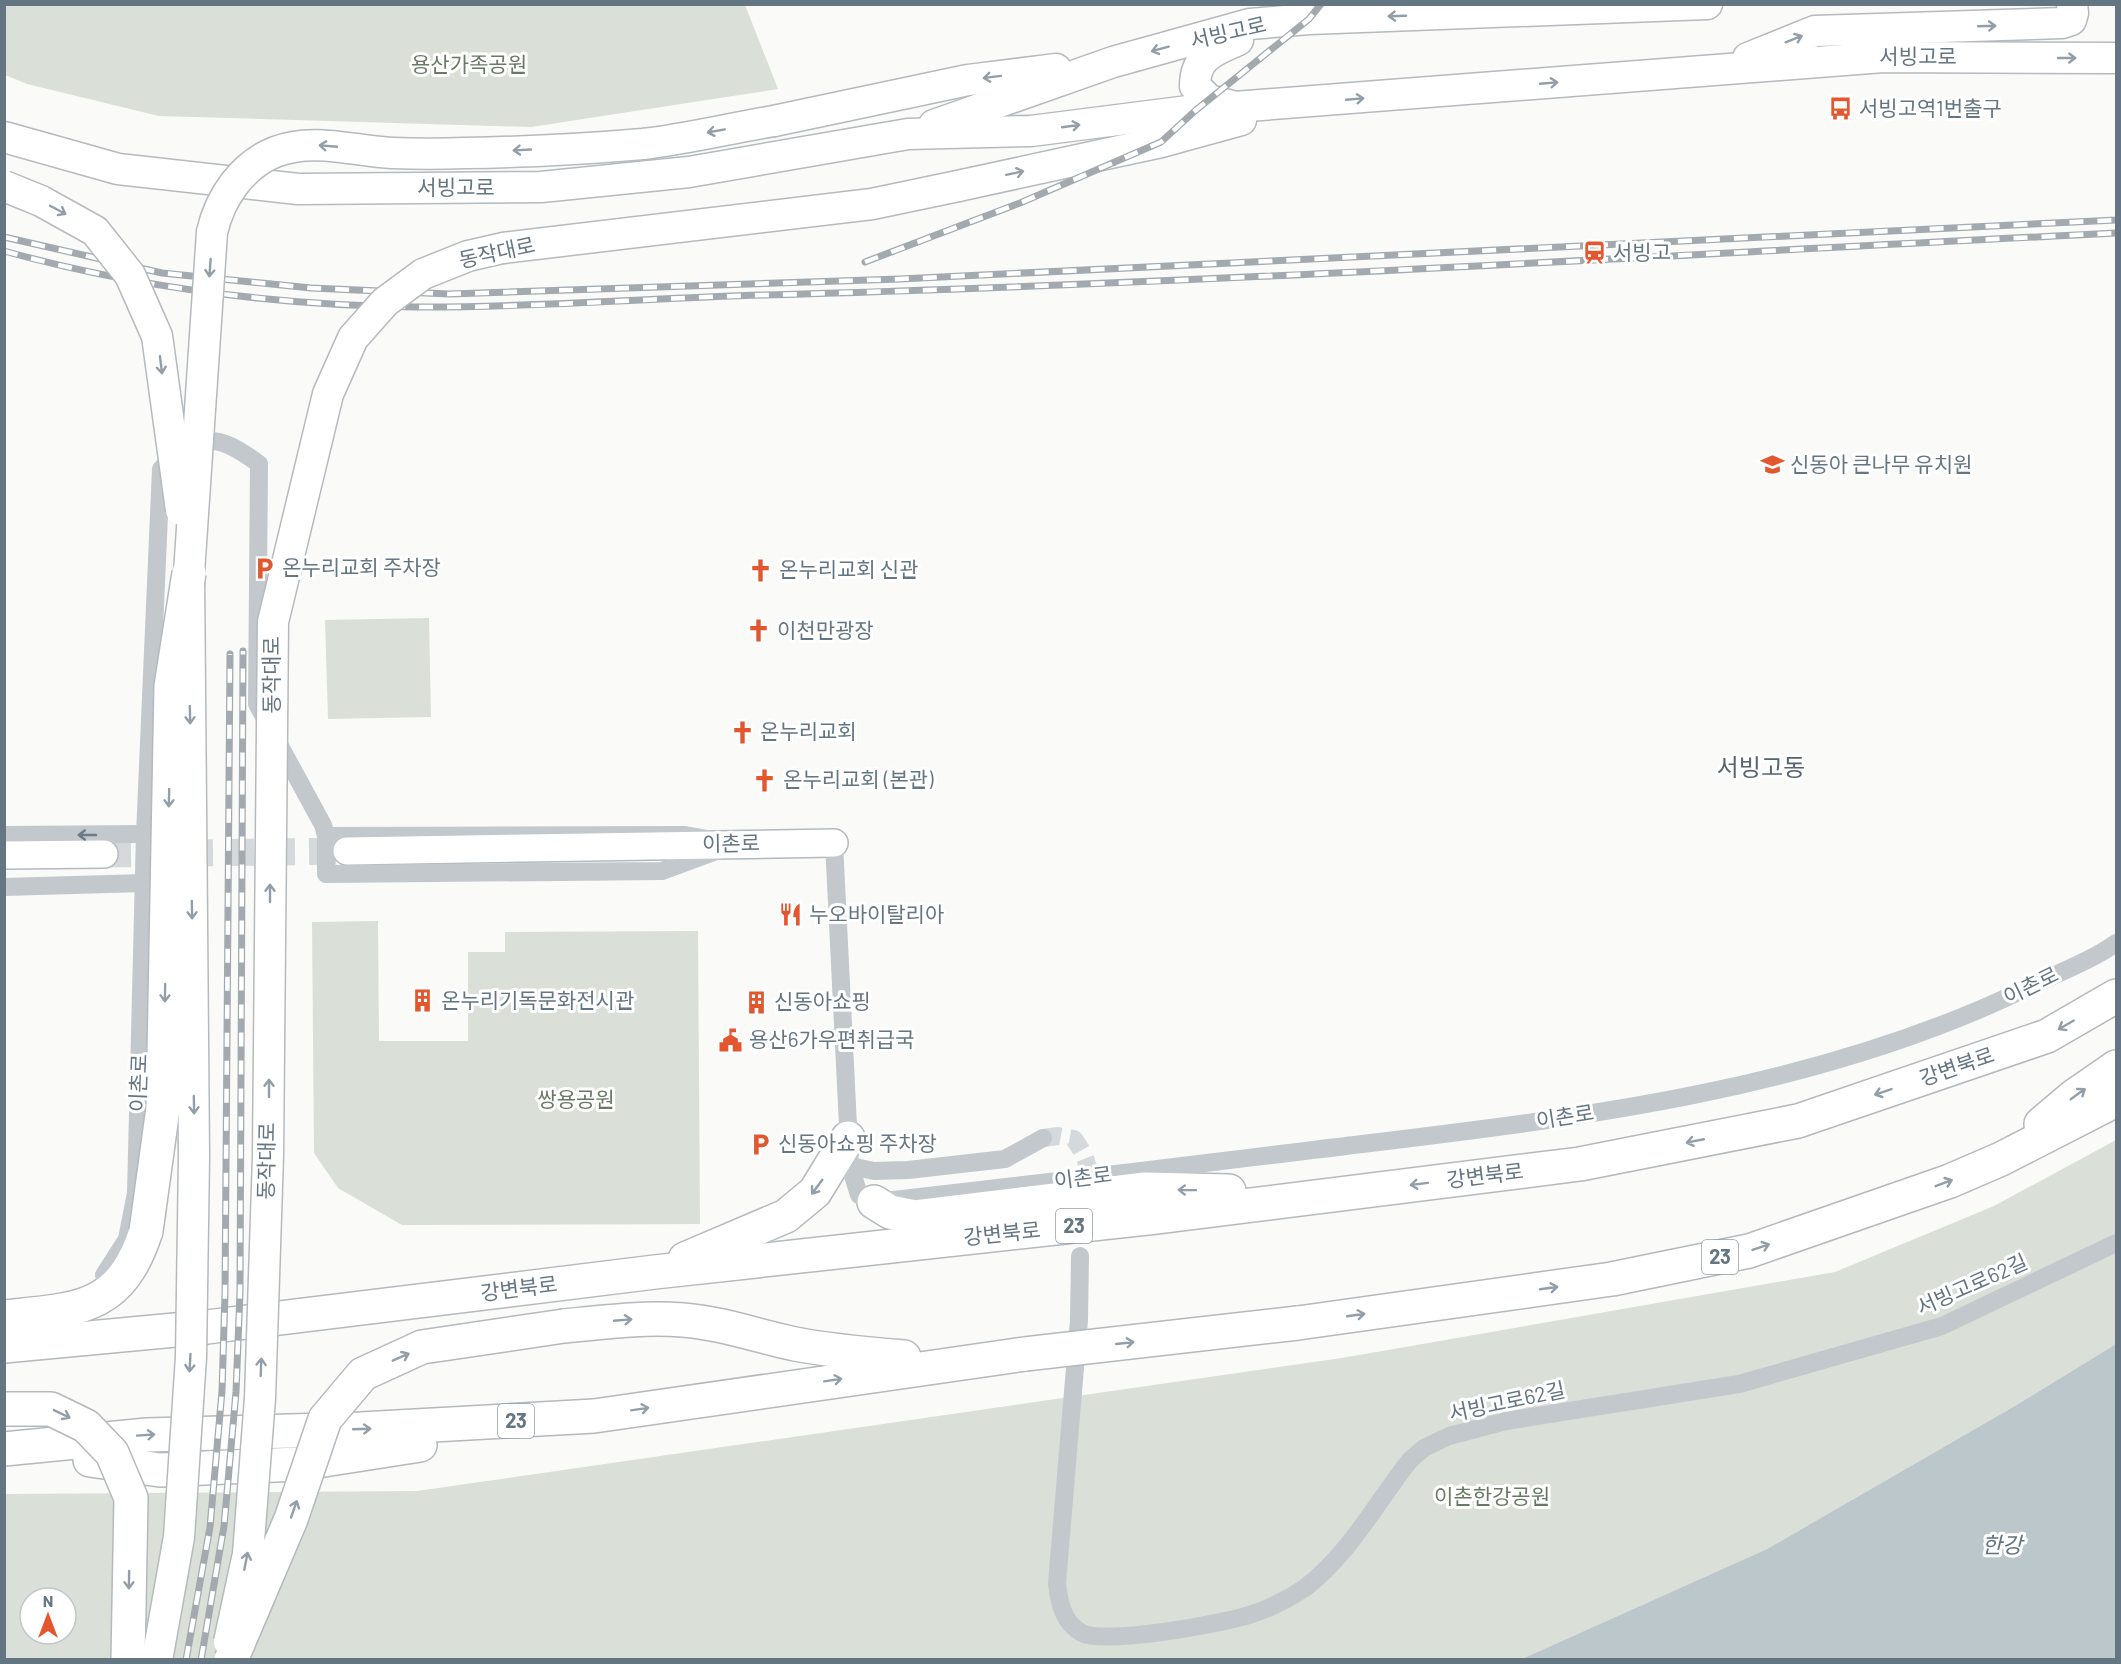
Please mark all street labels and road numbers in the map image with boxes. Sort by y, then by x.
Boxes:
street label: 서빙고로 [1187,11,1268,52]
street label: 서빙고로 [1879,43,1957,68]
street label: 서빙고로 [417,174,495,199]
street label: 동작대로 [456,231,537,272]
street label: 동작대로 [258,636,283,714]
street label: 이촌로 [702,829,760,856]
street label: 이촌로 [1999,961,2062,1009]
street label: 강변북로 [1916,1041,1997,1090]
street label: 이촌로 [124,1054,151,1112]
street label: 이촌로 [1534,1099,1595,1132]
street label: 동작대로 [252,1122,279,1200]
street label: 강변북로 [1445,1157,1525,1192]
street label: 이촌로 [1053,1161,1113,1192]
road number: 23 [1056,1209,1092,1243]
street label: 강변북로 [962,1216,1042,1249]
road number: 23 [1702,1240,1738,1274]
street label: 서빙고로62길 [1912,1248,2031,1319]
street label: 강변북로 [479,1270,559,1305]
street label: 서빙고로62길 [1446,1376,1567,1425]
road number: 23 [498,1404,534,1438]

